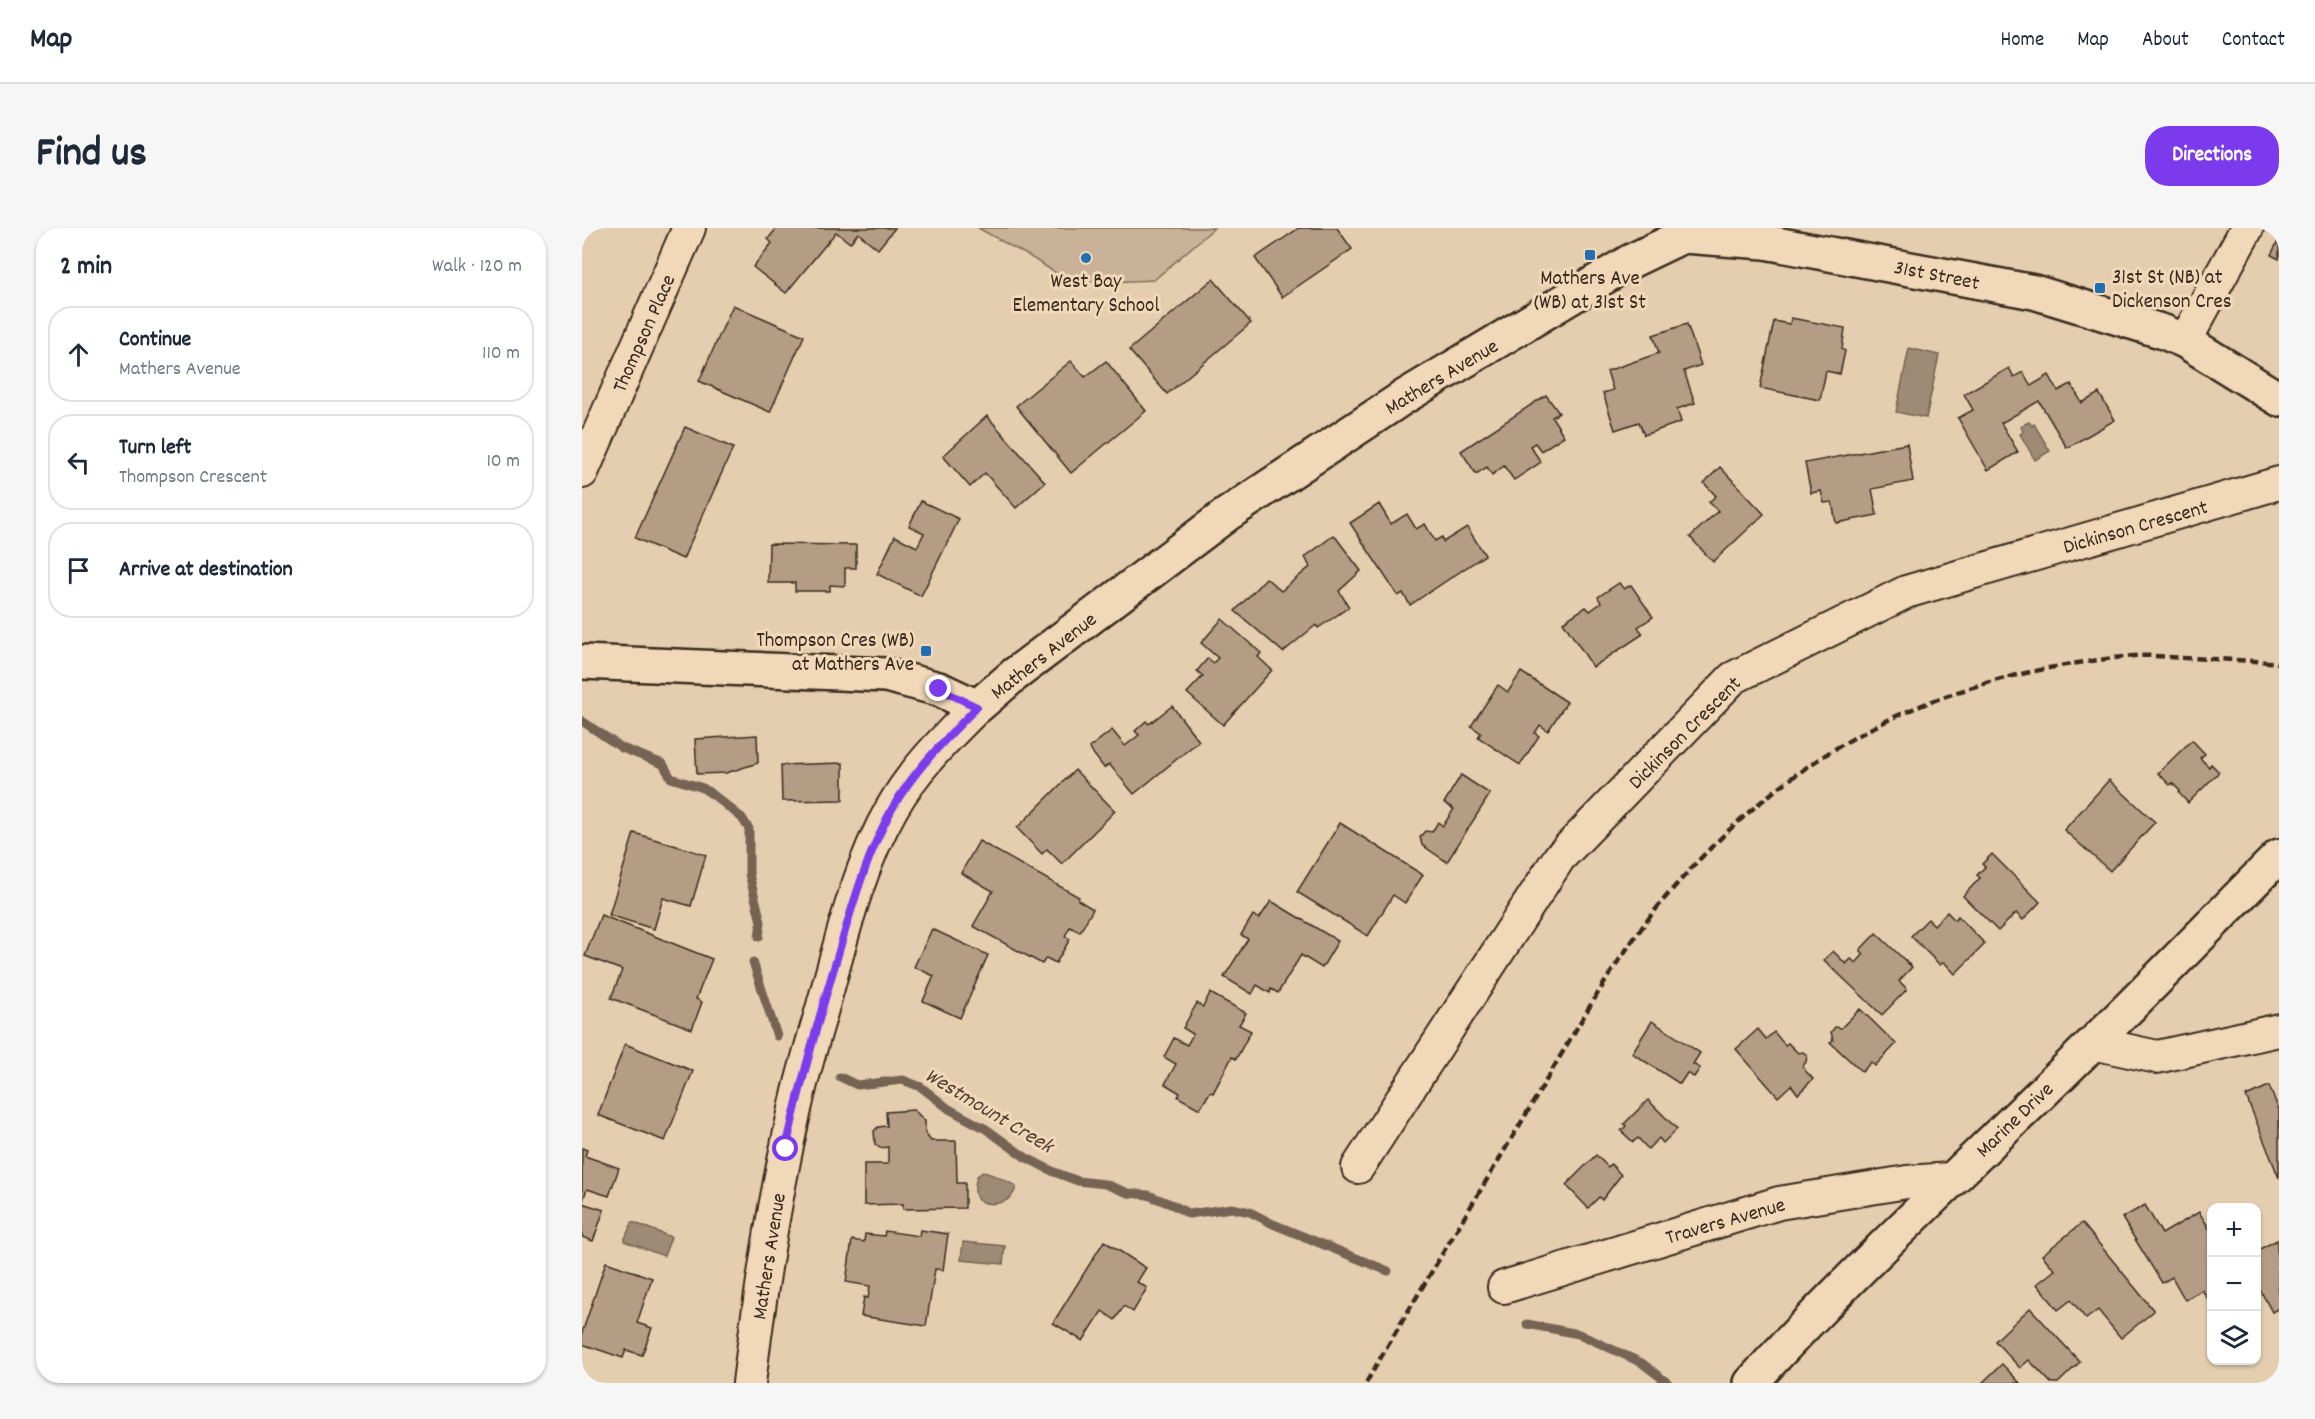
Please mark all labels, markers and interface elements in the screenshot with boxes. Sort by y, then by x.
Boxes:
text: Map [30,21,72,61]
text: Home [2000,26,2044,56]
text: Map [2077,26,2109,56]
text: About [2142,26,2189,56]
text: Contact [2222,26,2285,56]
text: Find us [36,126,147,186]
button: Directions [2145,126,2279,186]
marker: Mathers Ave (WB) at 31st St [1583,248,1597,262]
text: 2 min [60,249,112,286]
marker: West Bay Elementary School [1079,251,1093,265]
text: Walk · 120 m [432,253,522,281]
street label: 31st Street [1891,254,1982,300]
place label: 31st St (NB) at Dickenson Cres [2112,264,2232,318]
place label: Mathers Ave (WB) at 31st St [1534,265,1646,319]
place label: West Bay Elementary School [1013,268,1159,322]
street label: Thompson Place [606,270,685,398]
marker: 31st St (NB) at Dickenson Cres [2093,281,2107,295]
text: Continue [119,325,191,356]
street label: Mathers Avenue [1380,333,1505,424]
icon: ahead [62,338,95,371]
text: 110 m [482,340,520,368]
text: Mathers Avenue [119,356,241,384]
text: Turn left [119,433,191,464]
icon: left [62,446,95,479]
text: 10 m [486,448,520,476]
text: Thompson Crescent [119,464,267,492]
street label: Dickinson Crescent [2060,494,2212,564]
icon: arrive [62,554,95,587]
text: Arrive at destination [119,555,293,586]
street label: Mathers Avenue [985,606,1104,708]
place label: Thompson Cres (WB) at Mathers Ave [756,627,914,681]
marker: Thompson Cres (WB) at Mathers Ave [919,644,933,658]
street label: Dickinson Crescent [1623,671,1750,798]
route end [925,675,951,701]
water label: Westmount Creek [918,1061,1060,1164]
street label: Marine Drive [1970,1076,2062,1166]
route start [772,1135,798,1161]
street label: Mathers Avenue [746,1191,796,1322]
street label: Travers Avenue [1663,1192,1789,1254]
map controls [2207,1203,2261,1365]
button: + [2207,1203,2261,1257]
button: − [2207,1257,2261,1311]
button: layers [2207,1311,2261,1365]

